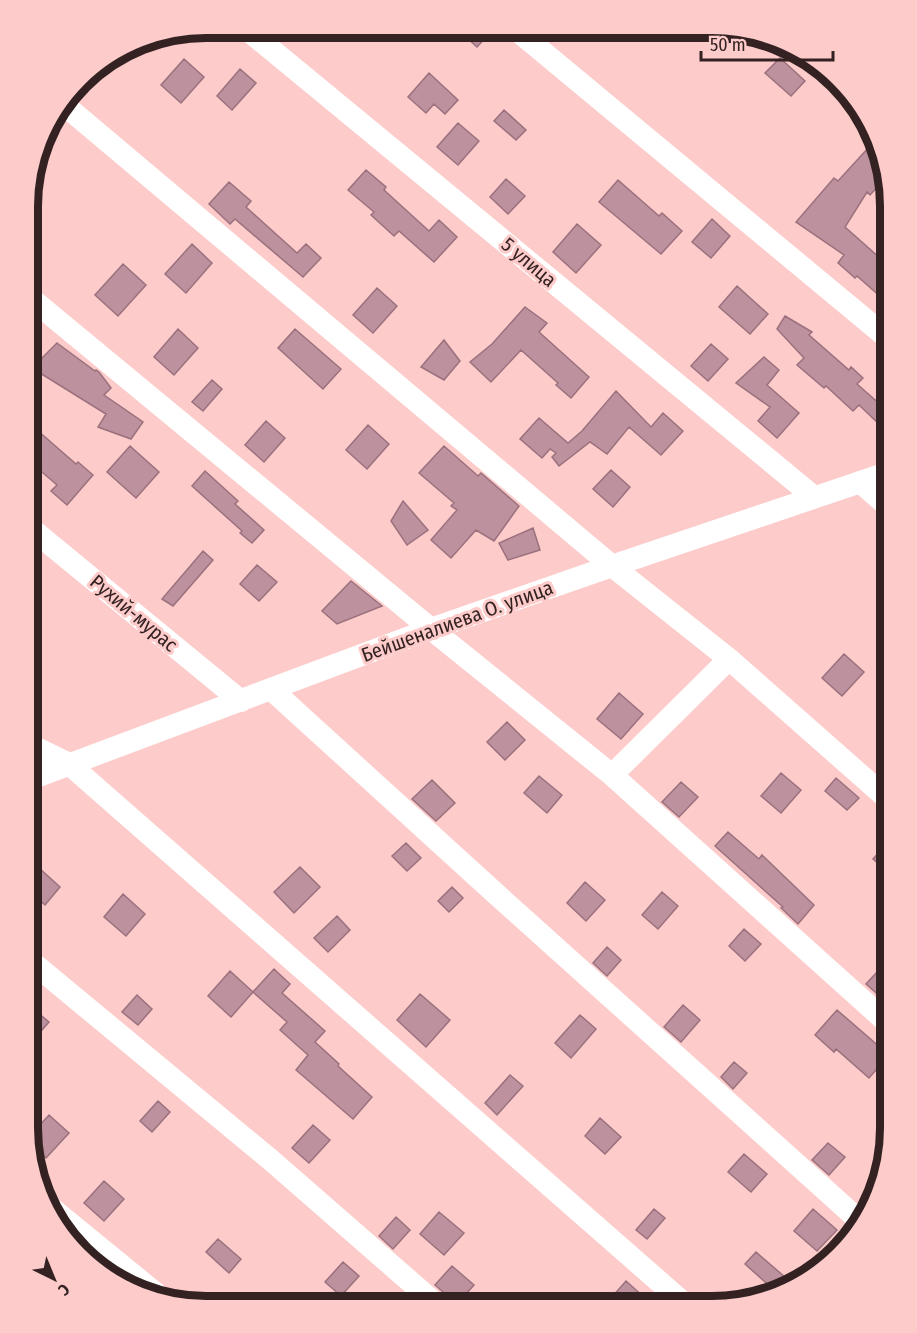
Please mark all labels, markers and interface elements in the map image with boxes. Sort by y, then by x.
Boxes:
scale bar [701,24,833,62]
text: 50 m [710,34,746,56]
street label: 5 улица [497,232,561,292]
street label: Рухий-мурас [85,569,183,657]
street label: Бейшеналиева О. улица [358,575,556,667]
north arrow [24,1249,84,1309]
text: С [54,1280,73,1300]

